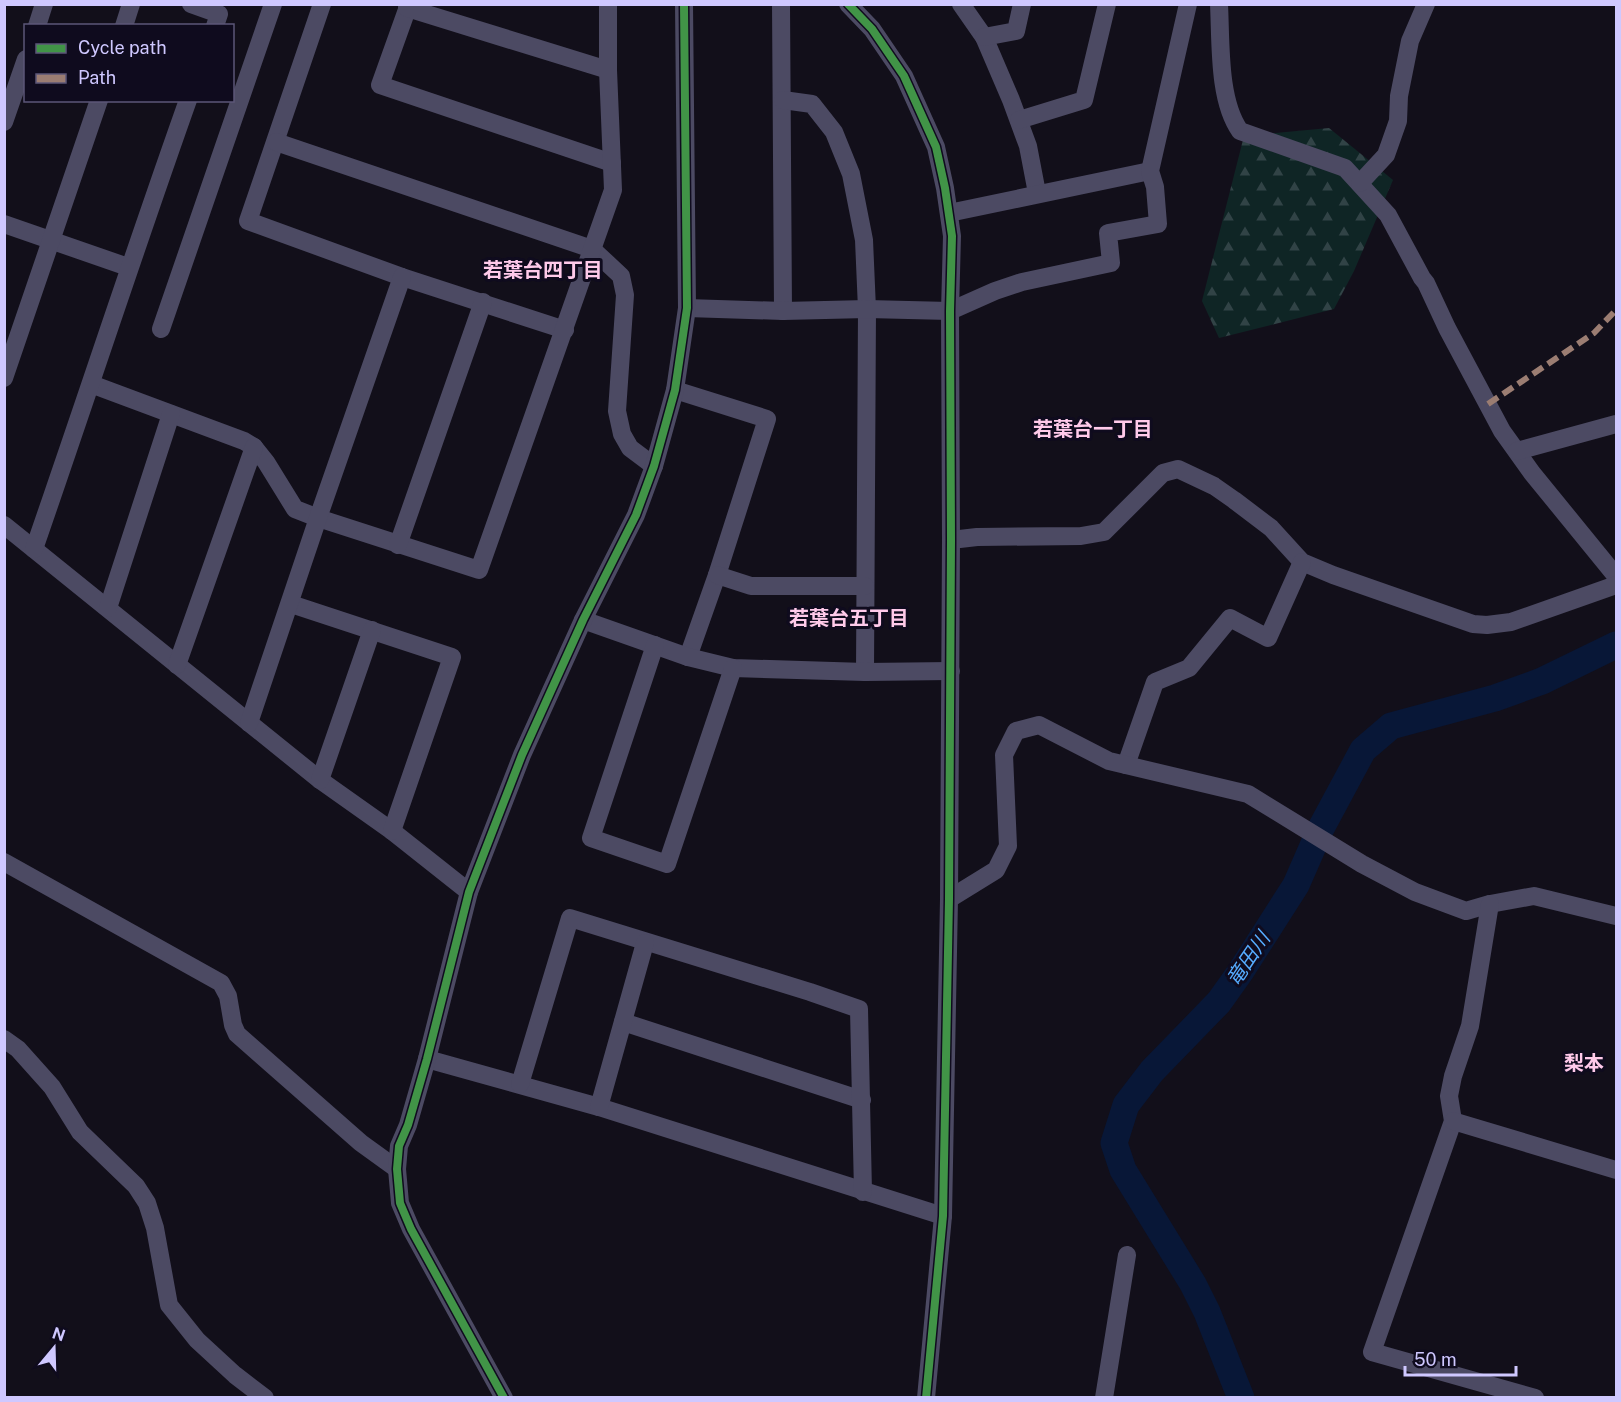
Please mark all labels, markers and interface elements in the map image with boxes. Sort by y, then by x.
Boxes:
legend [24,24,234,102]
text: Cycle path [78,37,167,58]
text: Path [78,67,116,88]
district label: 若葉台四丁目 [483,258,603,282]
district label: 若葉台一丁目 [1033,417,1153,441]
district label: 若葉台五丁目 [789,606,909,630]
water label: 竜田川 [1221,926,1276,991]
district label: 梨本 [1564,1051,1604,1075]
north arrow [24,1318,84,1378]
text: N [50,1323,68,1345]
scale bar [1405,1339,1516,1377]
text: 50 m [1414,1349,1457,1370]

